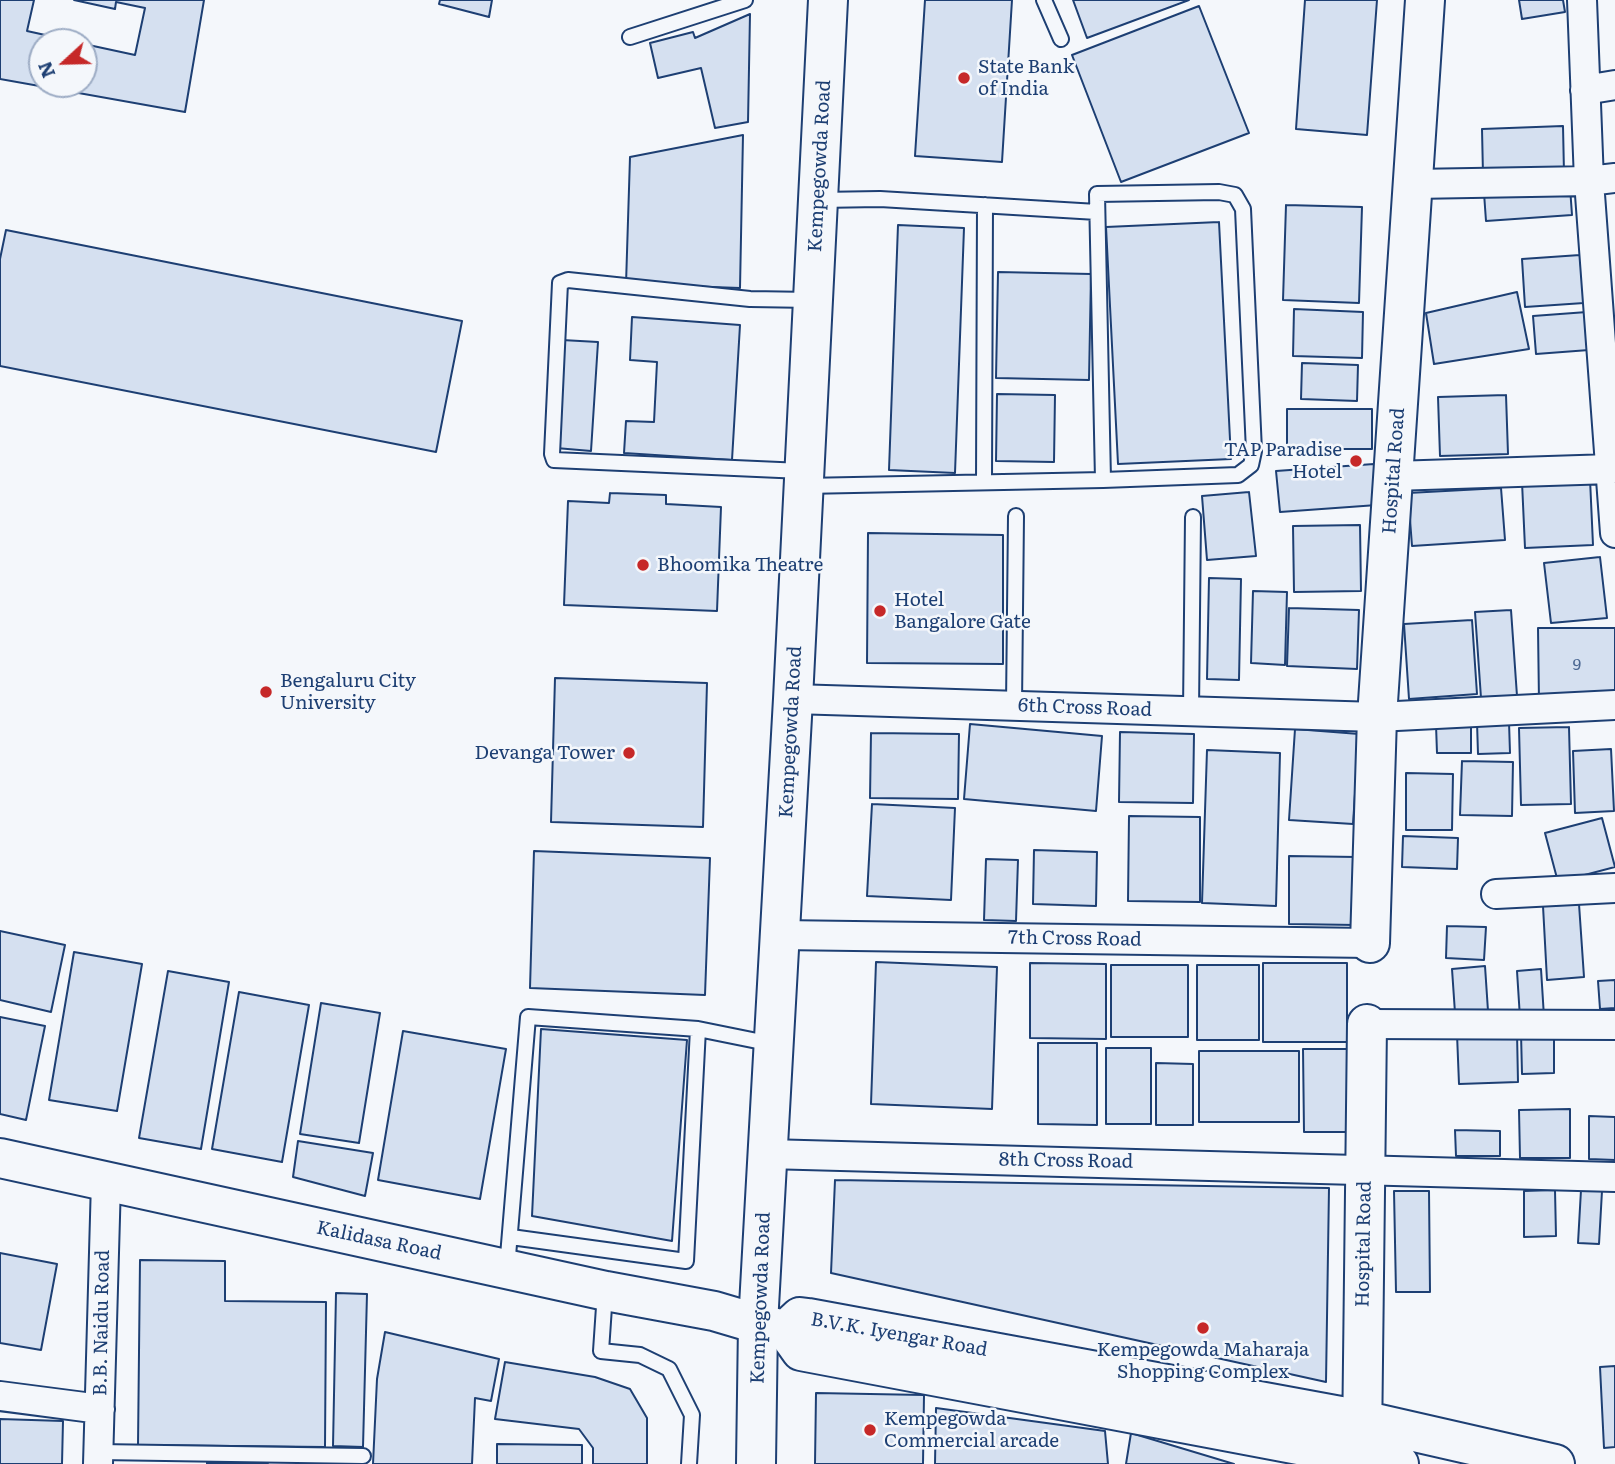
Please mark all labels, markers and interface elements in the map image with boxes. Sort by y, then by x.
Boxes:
north arrow [28,28,98,98]
place label: State Bank of India [978,56,1074,100]
text: N [29,57,61,83]
marker: State Bank of India [956,70,972,86]
street label: Kempegowda Road [804,79,836,253]
street label: Hospital Road [1378,407,1410,535]
place label: TAP Paradise Hotel [1224,439,1342,483]
marker: TAP Paradise Hotel [1348,453,1364,469]
place label: Bhoomika Theatre [657,554,823,576]
marker: Bhoomika Theatre [635,557,651,573]
place label: Hotel Bangalore Gate [894,589,1031,633]
marker: Hotel Bangalore Gate [872,603,888,619]
street label: Kempegowda Road [775,645,807,819]
house number: 9 [1573,655,1581,675]
place label: Bengaluru City University [280,670,416,714]
marker: Bengaluru City University [258,684,274,700]
street label: 6th Cross Road [1018,694,1152,722]
place label: Devanga Tower [474,742,615,764]
marker: Devanga Tower [621,745,637,761]
street label: 7th Cross Road [1008,926,1142,952]
street label: 8th Cross Road [999,1148,1133,1174]
street label: Hospital Road [1351,1180,1377,1308]
street label: Kempegowda Road [747,1211,775,1385]
street label: Kalidasa Road [314,1217,444,1265]
street label: B.B. Naidu Road [89,1250,115,1396]
street label: B.V.K. Iyengar Road [809,1308,989,1362]
marker: Kempegowda Maharaja Shopping Complex [1195,1320,1211,1336]
place label: Kempegowda Maharaja Shopping Complex [1097,1339,1309,1383]
place label: Kempegowda Commercial arcade [884,1408,1059,1452]
marker: Kempegowda Commercial arcade [862,1422,878,1438]

